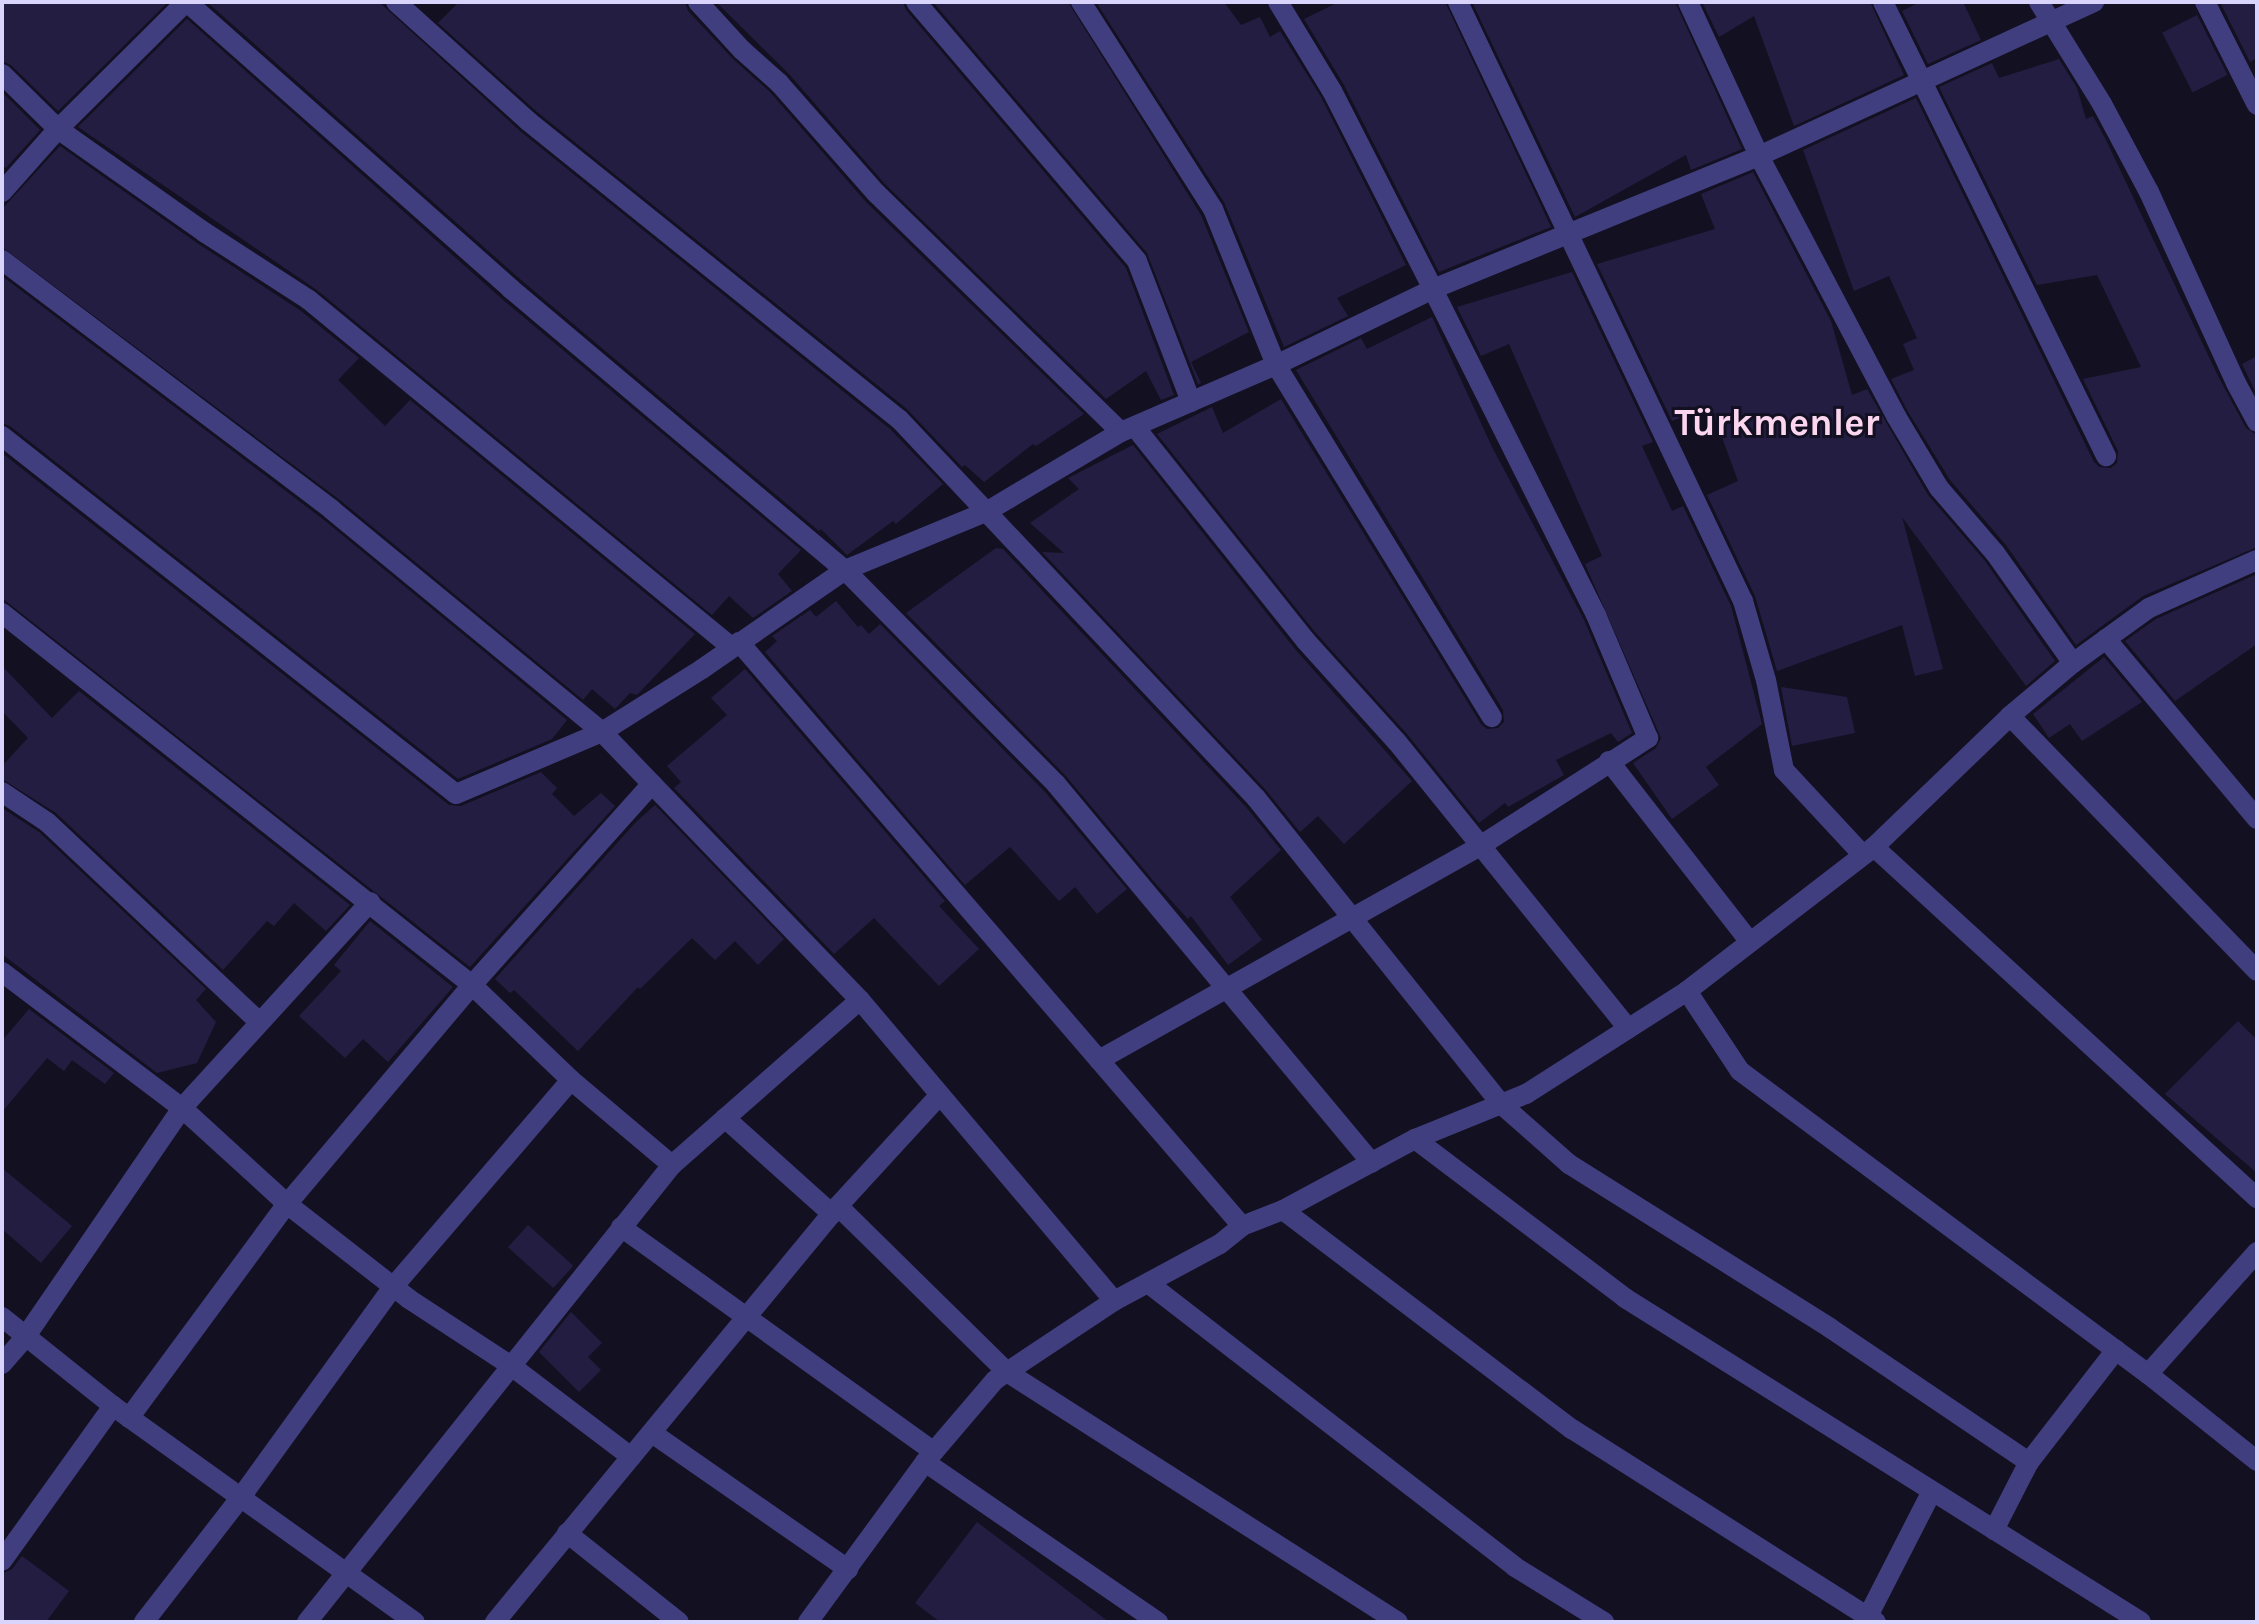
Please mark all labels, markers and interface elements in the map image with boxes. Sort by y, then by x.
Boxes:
district label: Türkmenler [1675,400,1879,446]

